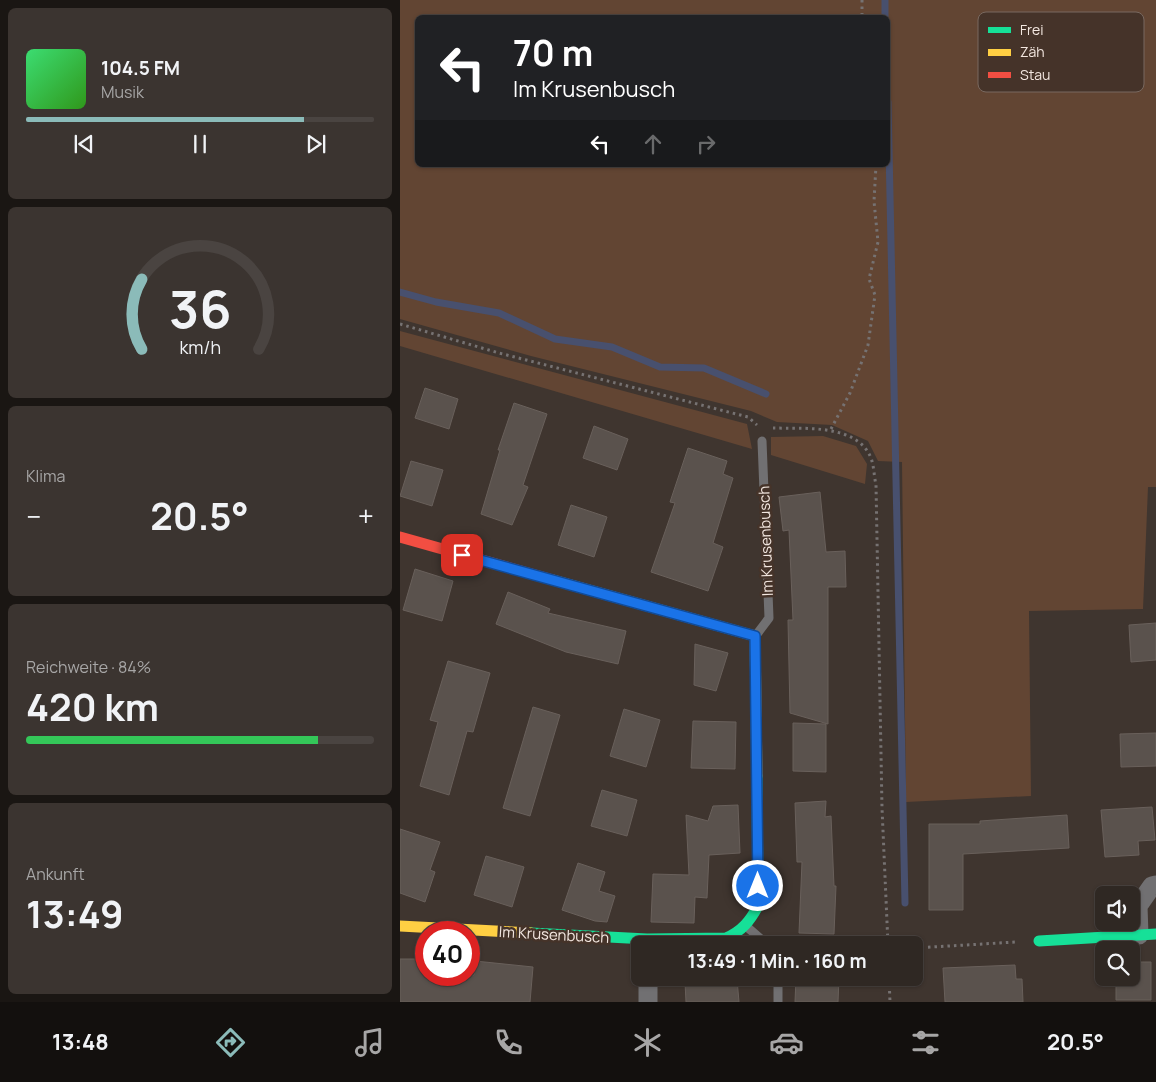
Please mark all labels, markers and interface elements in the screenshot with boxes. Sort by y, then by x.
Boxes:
legend [978,12,1144,92]
text: Frei [1020,20,1043,39]
text: 70 m [513,29,593,77]
icon: left [430,35,495,100]
text: Zäh [1020,42,1045,61]
text: 104.5 FM [101,55,180,81]
text: Stau [1020,65,1050,84]
text: Im Krusenbusch [513,74,675,104]
text: Musik [101,81,144,103]
icon: previous [70,130,98,158]
icon: pause [186,130,214,158]
icon: next [302,130,330,158]
icon: left [586,130,614,158]
icon: ahead [639,130,667,158]
icon: right [692,130,720,158]
text: 36 [169,273,231,344]
text: km/h [179,335,221,359]
text: Klima [26,465,65,487]
street label: Im Krusenbusch [753,485,778,597]
text: 20.5° [150,489,249,541]
text: − [26,497,41,535]
text: + [358,497,374,535]
pin [441,534,483,576]
icon: arrive [448,541,476,569]
text: Reichweite · 84% [26,656,151,678]
text: 420 km [26,680,159,732]
position arrow [731,859,783,911]
text: Ankunft [26,863,85,885]
map controls [1095,886,1140,986]
button: sound [1095,886,1140,931]
text: 13:49 [26,887,124,939]
speed limit sign: 40 [415,921,480,986]
street label: Im Krusenbusch [498,921,610,948]
button: search [1095,941,1140,986]
text: 13:49 · 1 Min. · 160 m [688,948,866,974]
icon: directions [213,1025,248,1060]
icon: music [352,1025,387,1060]
icon: phone [491,1025,526,1060]
icon: climate [630,1025,665,1060]
icon: car [769,1025,804,1060]
icon: filters [908,1025,943,1060]
text: 13:48 [52,1027,109,1057]
text: 20.5° [1047,1027,1104,1057]

